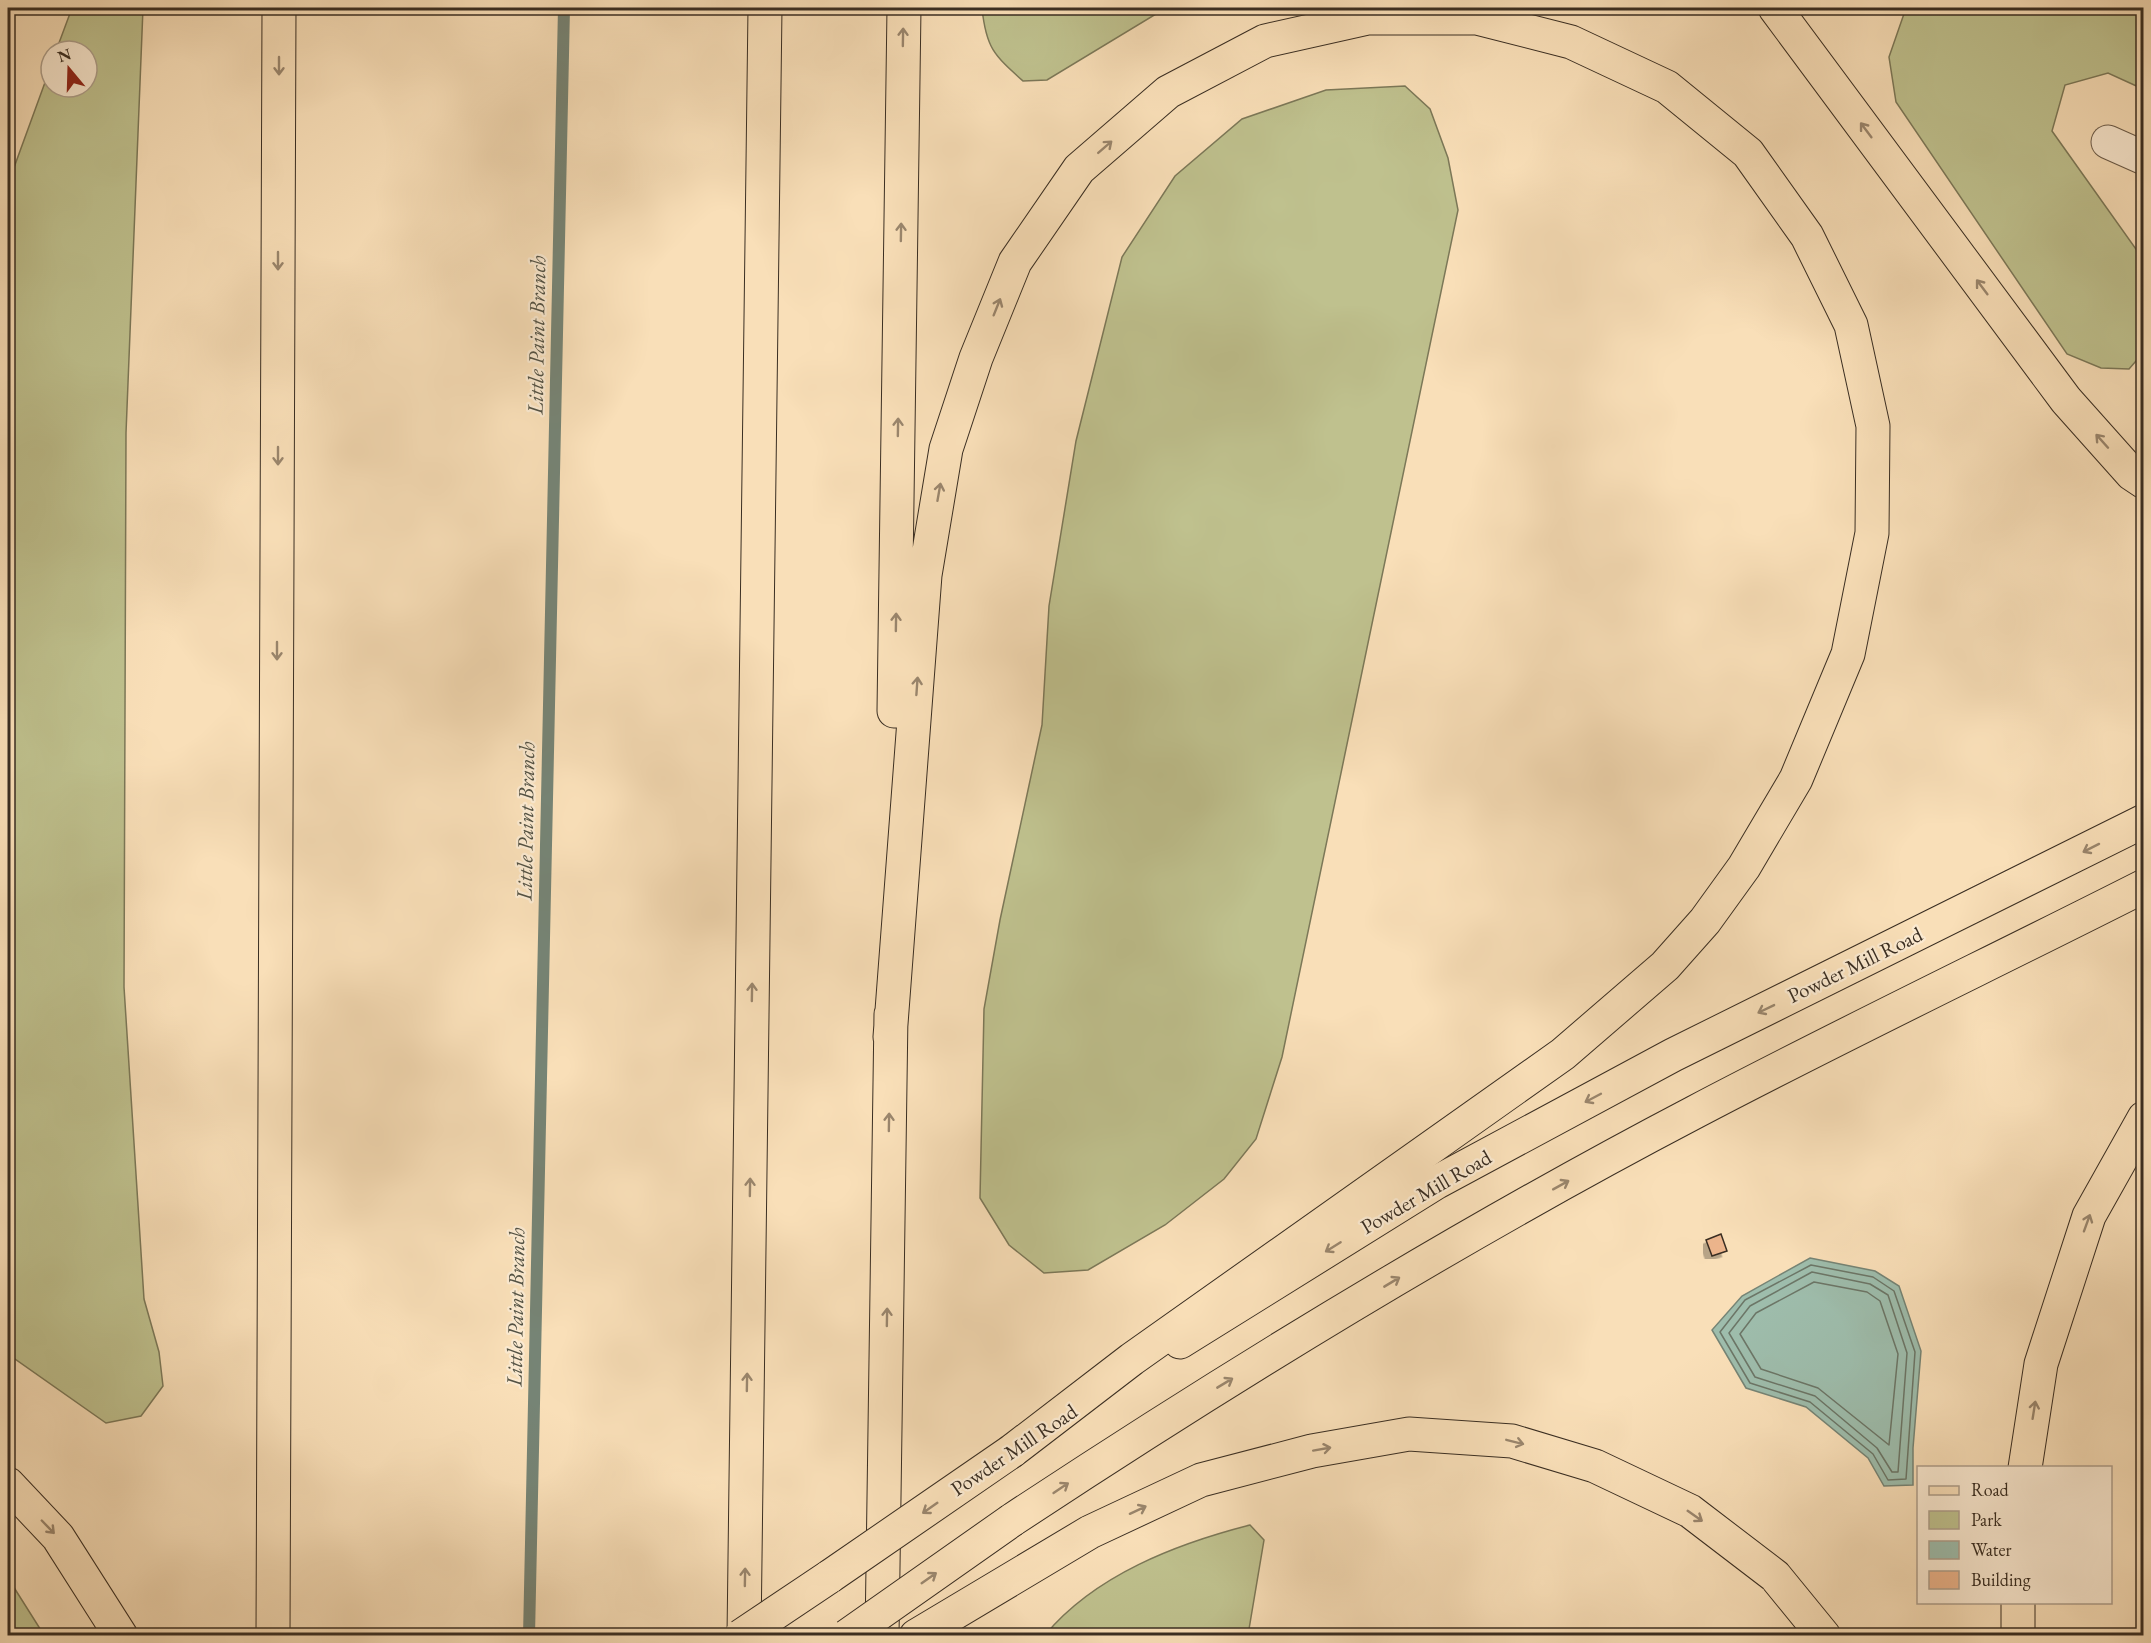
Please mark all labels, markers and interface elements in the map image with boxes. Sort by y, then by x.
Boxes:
one-way arrow [897,27,909,47]
north arrow [39,39,99,99]
text: N [55,43,74,67]
one-way arrow [273,55,285,75]
one-way arrow [1860,123,1872,139]
one-way arrow [1097,140,1112,154]
one-way arrow [895,222,907,242]
one-way arrow [272,250,284,270]
water label: Little Paint Branch [521,255,552,416]
one-way arrow [1976,280,1989,296]
one-way arrow [992,298,1003,316]
one-way arrow [892,417,904,437]
one-way arrow [2095,434,2109,449]
one-way arrow [272,445,284,465]
one-way arrow [934,483,945,503]
one-way arrow [890,612,901,632]
one-way arrow [271,640,283,660]
one-way arrow [911,676,922,696]
water label: Little Paint Branch [510,741,541,902]
one-way arrow [2083,842,2101,854]
street label: Powder Mill Road [1783,920,1927,1009]
one-way arrow [746,983,758,1003]
one-way arrow [1758,1004,1776,1015]
one-way arrow [1585,1092,1602,1104]
one-way arrow [883,1112,895,1132]
street label: Powder Mill Road [1355,1143,1496,1240]
one-way arrow [744,1178,756,1198]
one-way arrow [1552,1179,1570,1190]
one-way arrow [2083,1214,2094,1232]
water label: Little Paint Branch [500,1227,531,1388]
one-way arrow [1324,1241,1341,1254]
one-way arrow [1383,1276,1400,1288]
one-way arrow [881,1307,893,1327]
one-way arrow [741,1373,753,1393]
one-way arrow [1216,1376,1233,1388]
street label: Powder Mill Road [945,1397,1082,1502]
one-way arrow [2029,1400,2040,1420]
one-way arrow [1506,1437,1525,1449]
one-way arrow [1312,1444,1332,1455]
legend [1917,1466,2112,1604]
text: Road [1971,1478,2010,1501]
one-way arrow [1052,1482,1069,1494]
one-way arrow [922,1502,938,1514]
one-way arrow [1128,1503,1146,1515]
text: Park [1971,1508,2002,1531]
one-way arrow [1687,1510,1703,1522]
one-way arrow [41,1519,55,1534]
text: Water [1971,1538,2012,1561]
one-way arrow [739,1568,750,1588]
text: Building [1971,1568,2031,1591]
one-way arrow [921,1572,937,1584]

